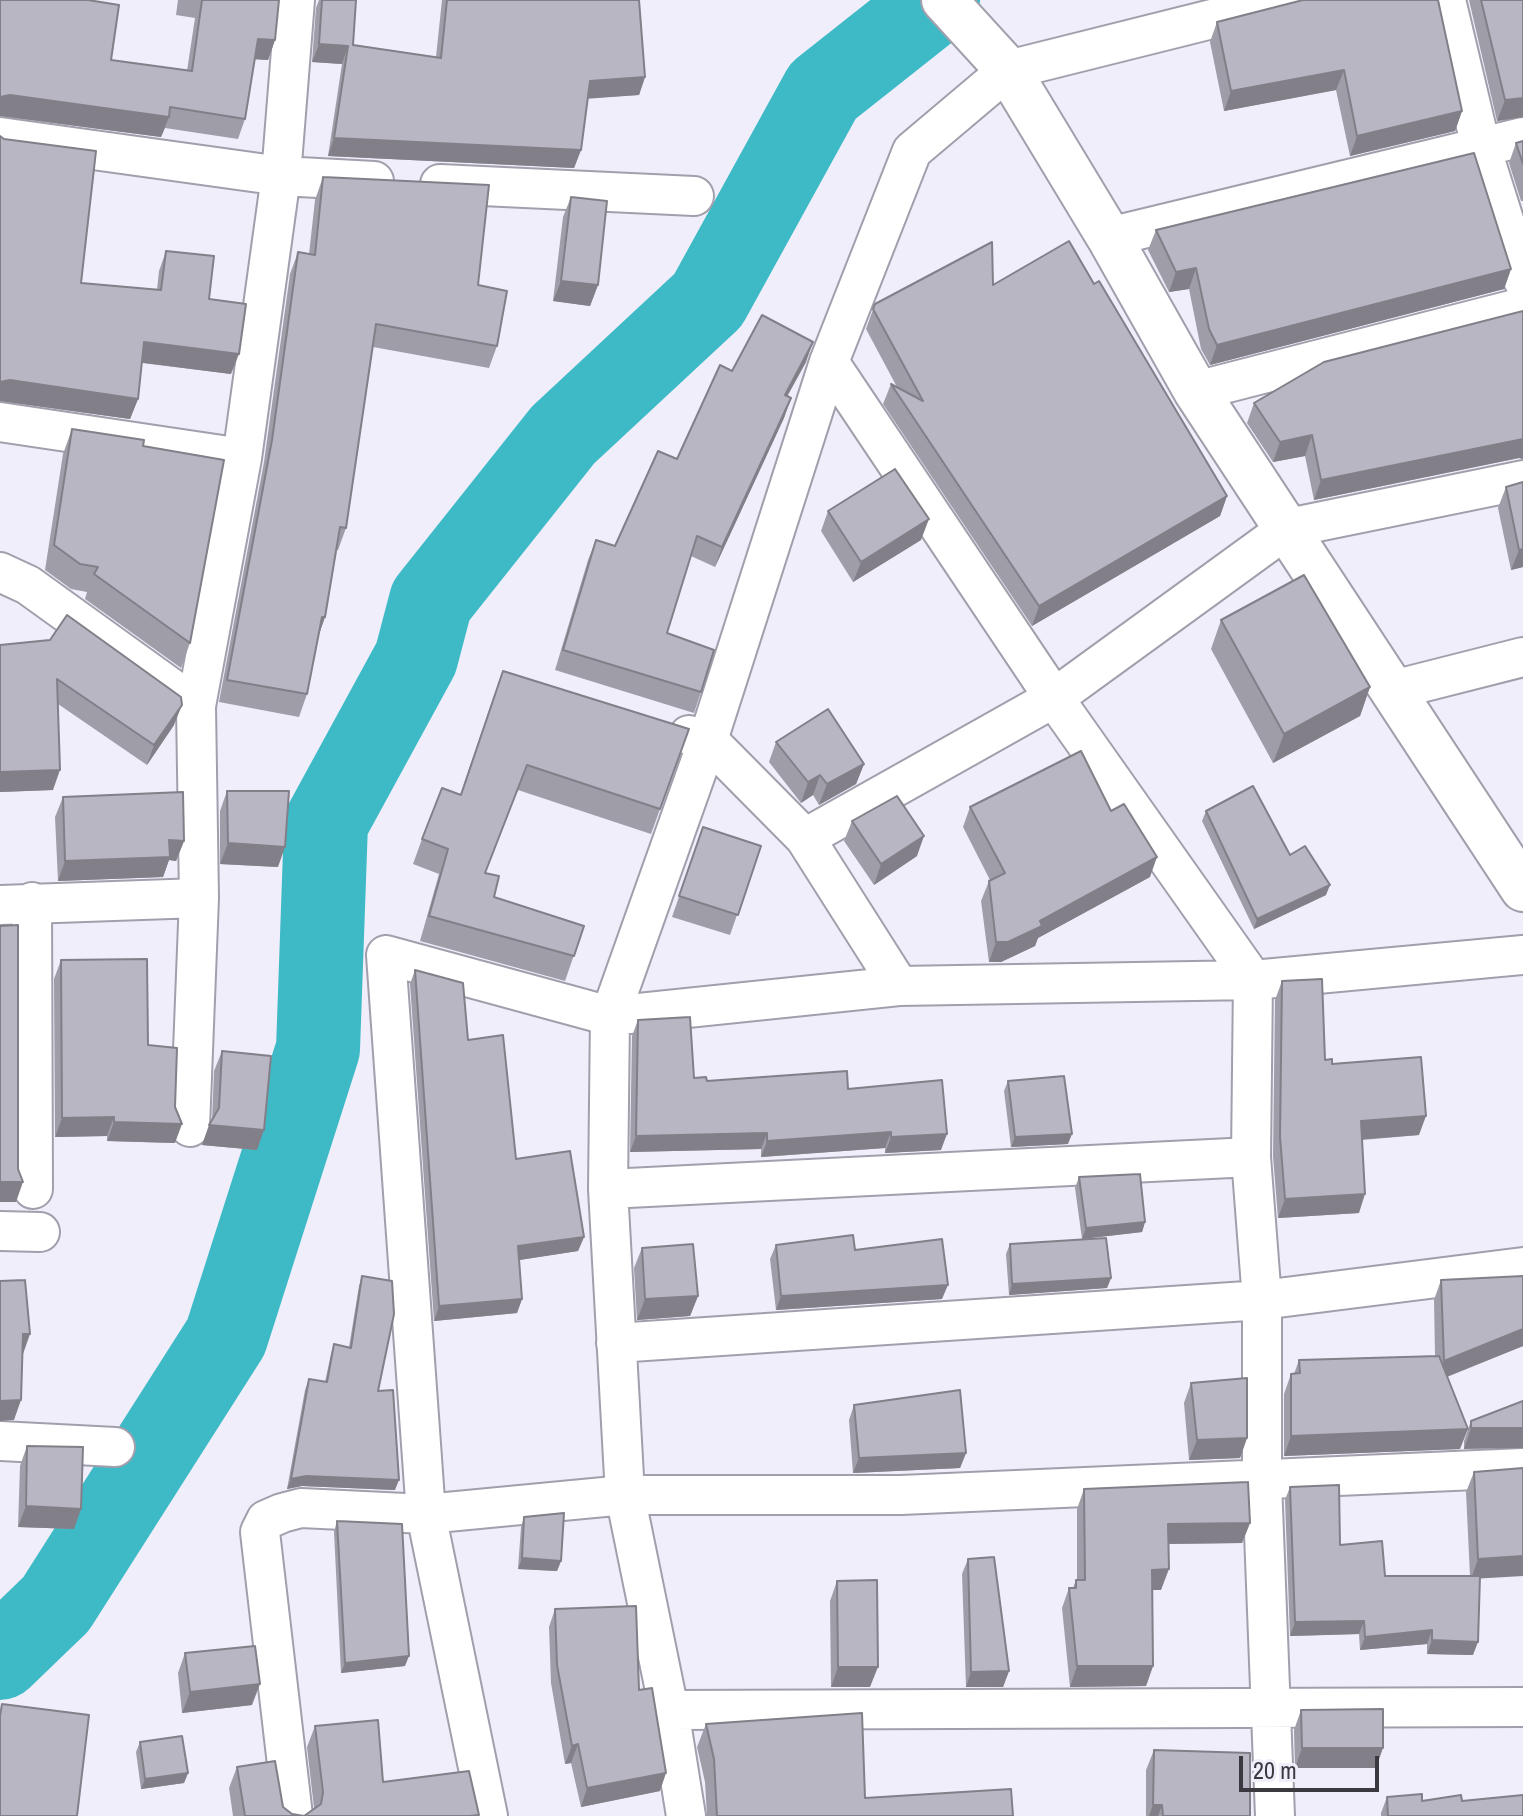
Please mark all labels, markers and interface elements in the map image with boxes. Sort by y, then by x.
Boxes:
scale bar [1243,1740,1383,1790]
text: 20 m [1253,1754,1297,1786]

